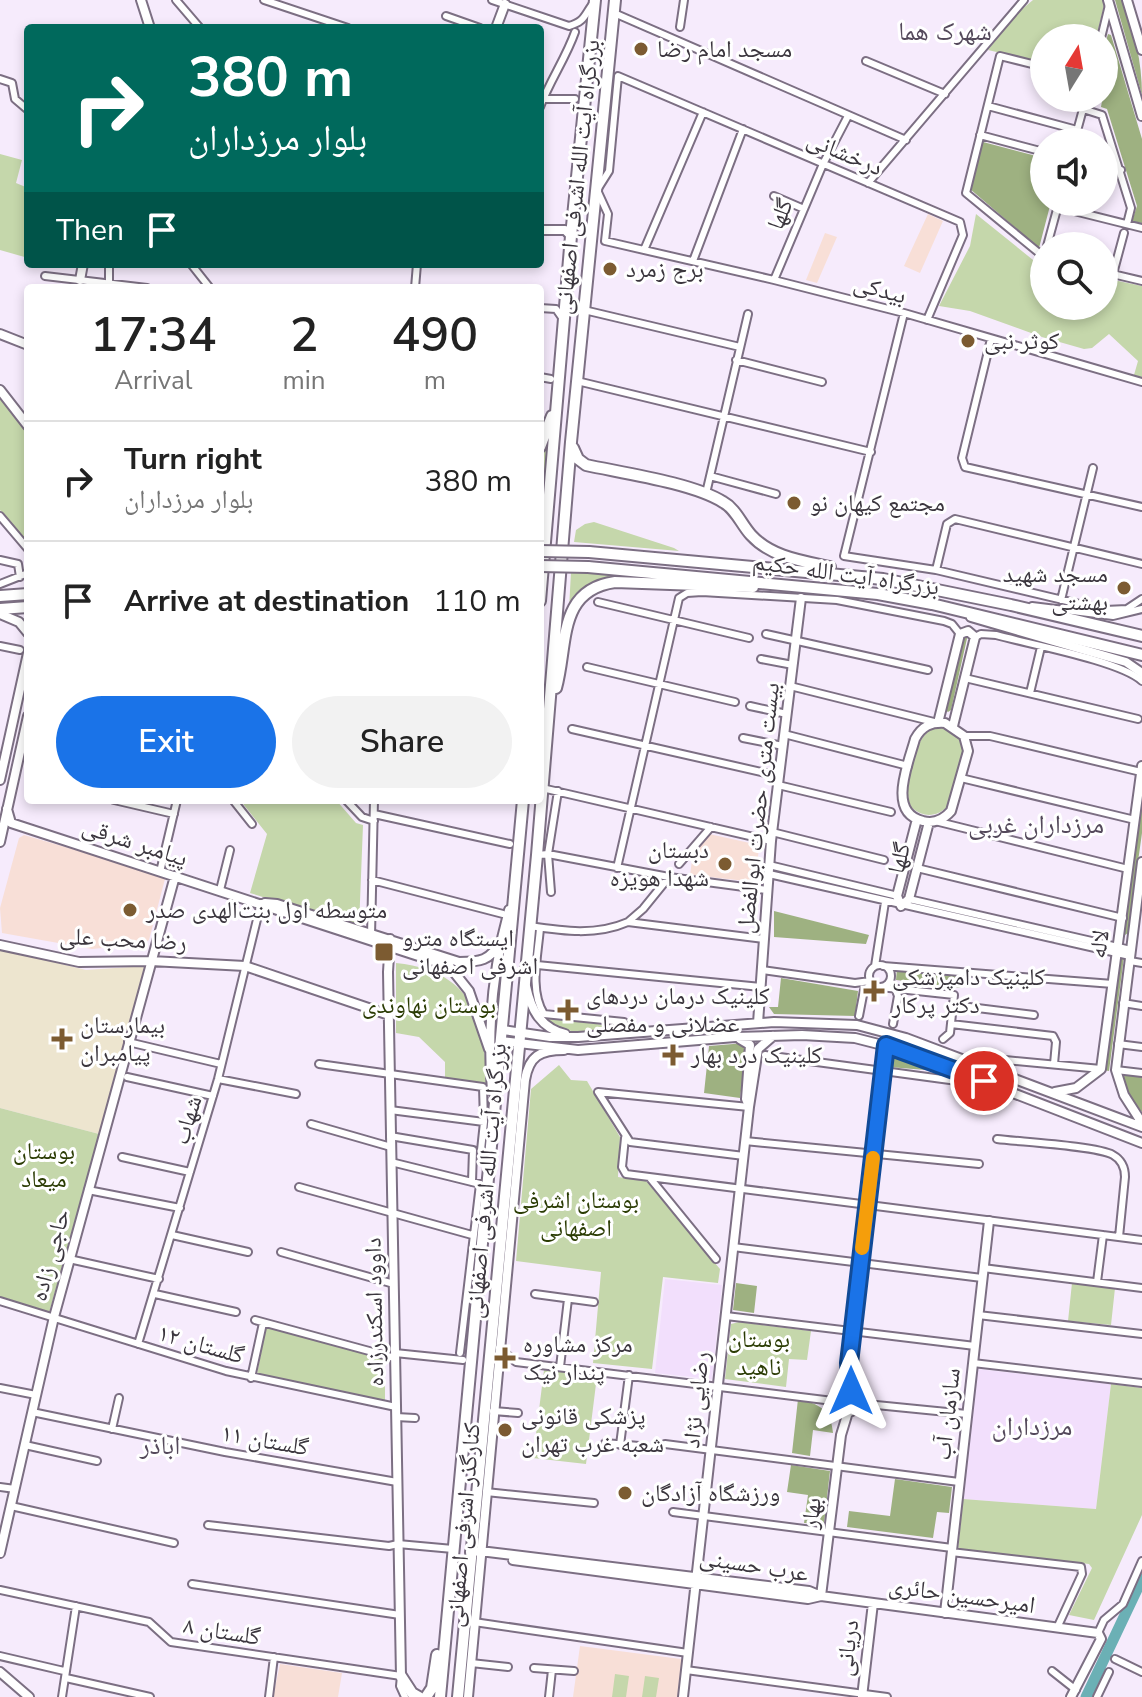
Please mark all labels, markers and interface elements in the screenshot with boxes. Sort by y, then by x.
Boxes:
district label: شهرک هما [898,14,992,49]
north arrow [1030,24,1118,112]
map controls [1030,24,1118,320]
place label: مسجد امام رضا [657,33,792,65]
street label: بزرگراه آیت الله اشرفی اصفهانی [547,38,607,316]
text: 380 m [188,39,353,116]
marker: مسجد امام رضا [632,40,650,58]
icon: right [56,56,160,160]
text: بلوار مرزداران [188,114,367,163]
street label: درخشانی [802,123,888,183]
button: sound [1030,128,1118,216]
street label: گلها [759,193,801,235]
icon: arrive [140,208,184,252]
text: Then [56,210,124,251]
button: search [1030,232,1118,320]
place label: برج زمرد [626,253,704,285]
marker: برج زمرد [601,260,619,278]
street label: بیدکی [850,267,910,311]
text: 17:34 [90,302,217,368]
text: 2 [290,302,318,368]
text: 490 [392,302,478,368]
place label: کوثر نبی [984,325,1059,357]
marker: کوثر نبی [959,332,977,350]
text: Arrival [114,363,192,398]
text: min [283,363,326,398]
text: m [424,363,446,398]
text: Turn right [124,439,262,480]
icon: right [56,459,100,503]
text: 380 m [425,461,512,502]
text: بلوار مرزداران [124,482,253,517]
place label: مجتمع کیهان نو [810,487,945,519]
marker: مجتمع کیهان نو [785,494,803,512]
street label: بزرگراه آیت الله حکیم [751,545,941,603]
place label: مسجد شهید بهشتی [1003,558,1108,618]
icon: arrive [56,579,100,623]
marker: مسجد شهید بهشتی [1115,579,1133,597]
text: Arrive at destination [124,581,409,622]
text: 110 m [433,581,521,622]
street label: بیست متری حضرت ابوالفضل [729,681,787,935]
button: Exit [56,696,276,788]
button: Share [292,696,512,788]
district label: مرزداران غربی [968,807,1104,842]
street label: پیامبر شرقی [78,810,192,874]
place label: دبستان شهدا هویزه [610,834,709,894]
street label: گلها [880,839,918,877]
marker: دبستان شهدا هویزه [716,855,734,873]
place label: متوسطه اول بنت‌الهدی صدر [145,894,387,926]
marker: متوسطه اول بنت‌الهدی صدر [121,901,139,919]
street label: رضا محب علی [58,920,188,958]
place label: ایستگاه مترو اشرفی اصفهانی [402,922,538,982]
street label: لاله [1081,928,1117,960]
marker: ایستگاه مترو اشرفی اصفهانی [373,941,395,963]
place label: کلینیک دامپزشکی دکتر پرکار [891,961,1045,1021]
place label: کلینیک درمان دردهای عضلانی و مفصلی [586,980,770,1040]
marker: کلینیک دامپزشکی دکتر پرکار [863,980,885,1002]
park label: بوستان نهاوندی [362,989,496,1021]
marker: کلینیک درمان دردهای عضلانی و مفصلی [557,999,579,1021]
place label: بیمارستان پیامبران [80,1009,165,1069]
marker: بیمارستان پیامبران [51,1028,73,1050]
place label: کلینیک درد بهار [690,1039,822,1071]
street label: بزرگراه آیت الله اشرفی اصفهانی [458,1042,514,1320]
marker: کلینیک درد بهار [662,1044,684,1066]
pin [950,1047,1018,1115]
icon: arrive [962,1059,1006,1103]
street label: شهاب [164,1092,210,1148]
park label: بوستان میعاد [13,1135,75,1195]
park label: بوستان اشرفی اصفهانی [513,1184,639,1244]
street label: حاجی زاده [22,1205,78,1305]
street label: داوود اسکندرزاده [357,1237,391,1387]
street label: گلستان ۱۲ [154,1316,248,1372]
park label: بوستان ناهید [728,1323,790,1383]
place label: مرکز مشاوره پندار نیک [523,1328,633,1388]
marker: مرکز مشاوره پندار نیک [494,1347,516,1369]
position arrow [809,1349,893,1433]
street label: رضایی نژاد [675,1350,717,1450]
street label: سازمان آب [926,1366,968,1462]
place label: پزشکی قانونی شعبه غرب تهران [521,1400,664,1460]
district label: مرزداران [992,1409,1072,1444]
street label: گلستان ۱۱ [219,1417,311,1463]
street label: کنارگذر اشرفی اصفهانی [438,1421,488,1629]
marker: پزشکی قانونی شعبه غرب تهران [496,1421,514,1439]
district label: اباذر [139,1428,180,1463]
place label: ورزشگاه آزادگان [641,1477,780,1509]
marker: ورزشگاه آزادگان [616,1484,634,1502]
street label: بهار [793,1496,829,1531]
street label: عرب حسینی [697,1541,811,1589]
street label: امیرحسین حائری [887,1569,1037,1621]
street label: گلستان ٨ [181,1609,263,1653]
street label: دریانی [828,1618,866,1678]

